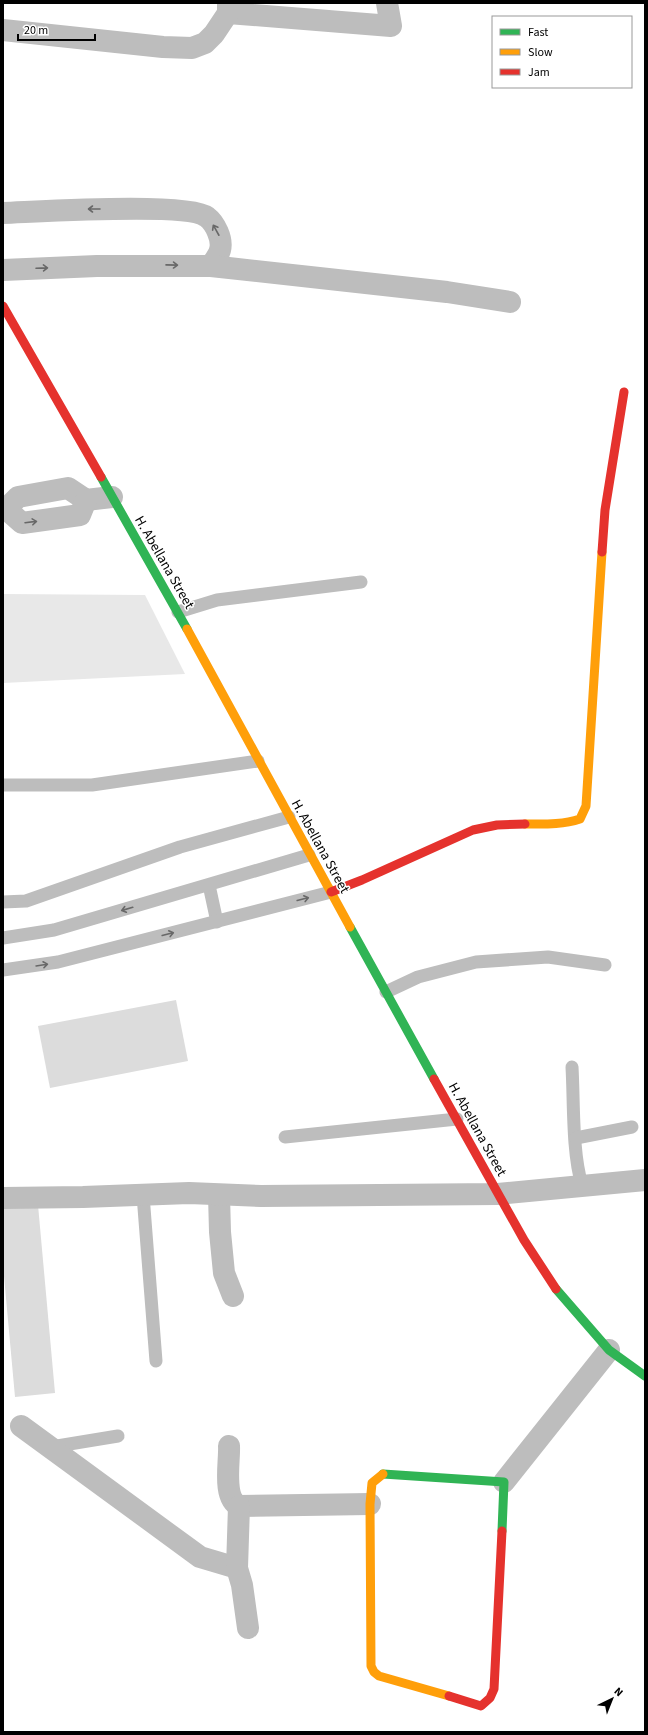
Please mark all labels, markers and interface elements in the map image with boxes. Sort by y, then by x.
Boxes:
scale bar [18,16,95,42]
legend [492,16,632,88]
text: 20 m [24,22,48,39]
text: Fast [528,24,548,41]
text: Slow [528,44,553,61]
text: Jam [528,64,550,81]
one-way arrow [88,205,101,213]
one-way arrow [212,224,219,236]
one-way arrow [165,261,178,269]
one-way arrow [35,264,48,271]
street label: H. Abellana Street [129,512,199,613]
one-way arrow [24,518,37,525]
street label: H. Abellana Street [286,796,354,897]
one-way arrow [296,895,309,903]
one-way arrow [120,906,133,913]
one-way arrow [161,930,174,937]
one-way arrow [35,961,48,969]
street label: H. Abellana Street [443,1079,511,1180]
north arrow [592,1679,632,1719]
text: N [611,1684,626,1700]

